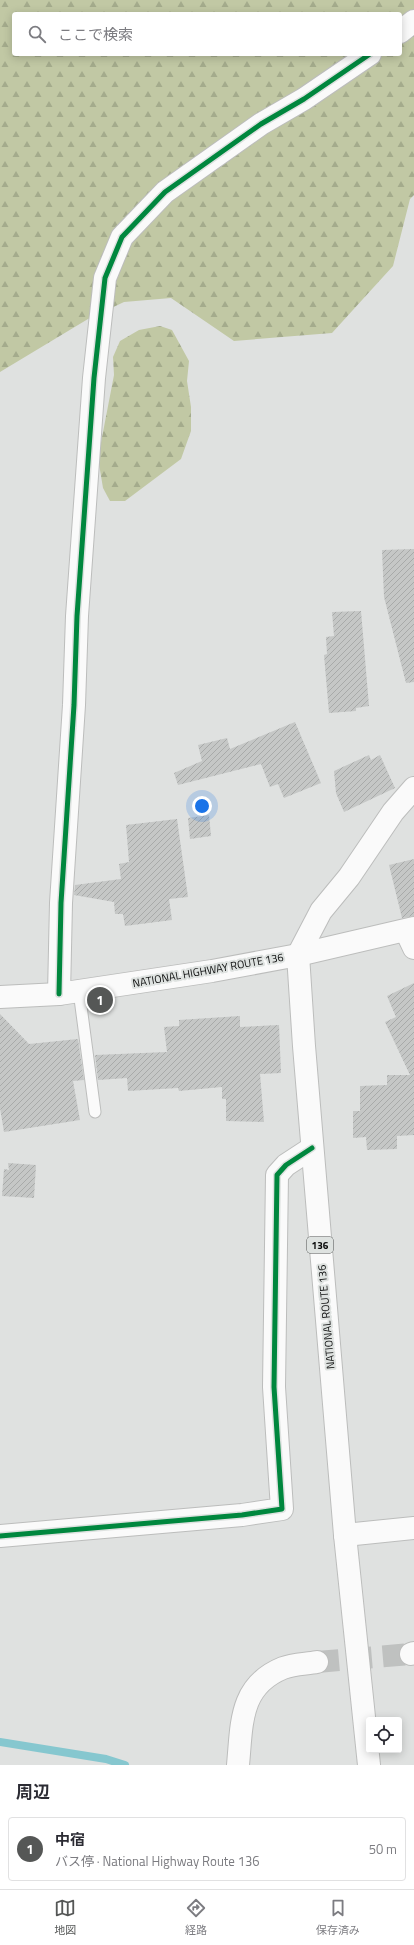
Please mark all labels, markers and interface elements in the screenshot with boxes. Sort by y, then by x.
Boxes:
search box [12,12,402,56]
icon: search [26,23,48,45]
text: ここで検索 [58,23,133,46]
your location [192,796,212,816]
street label: NATIONAL HIGHWAY ROUTE 136 [131,949,285,991]
pin: 1 [87,985,113,1015]
road number: 136 [307,1237,333,1253]
street label: NATIONAL ROUTE 136 [313,1264,339,1370]
map controls [366,1717,402,1753]
button: locate [366,1717,402,1753]
text: 周辺 [16,1779,50,1805]
text: 中宿 [55,1828,85,1851]
text: 1 [26,1839,34,1859]
text: 50 m [369,1839,397,1859]
text: バス停 · National Highway Route 136 [55,1851,260,1871]
tab: 地図 [54,1897,76,1938]
tab: 経路 [185,1897,207,1938]
tab: 保存済み [316,1897,360,1938]

